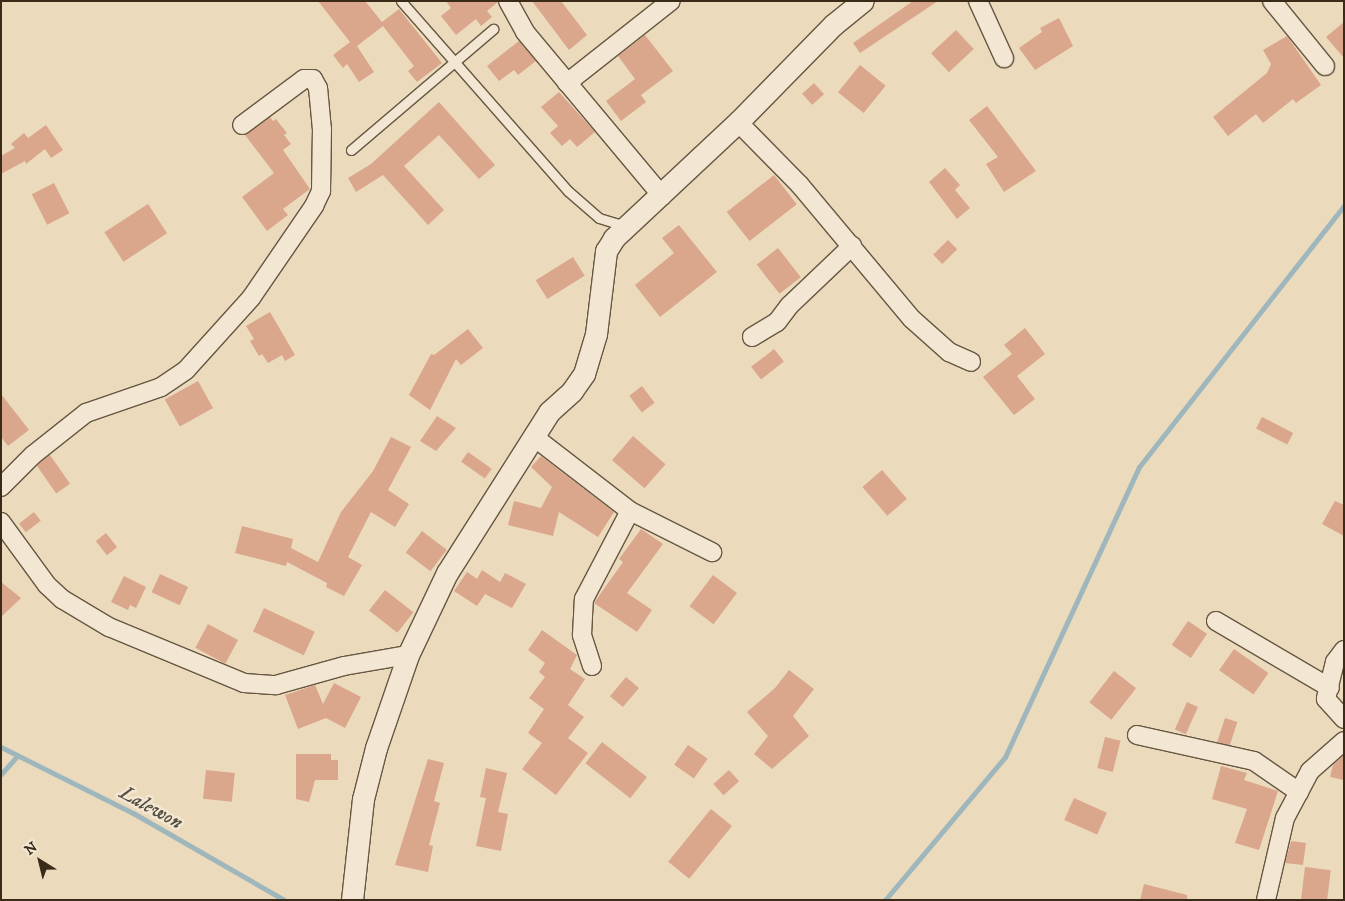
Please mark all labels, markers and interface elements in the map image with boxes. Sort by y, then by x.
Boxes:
water label: Lalewon [115,781,187,835]
north arrow [15,836,65,886]
text: N [21,838,41,860]

